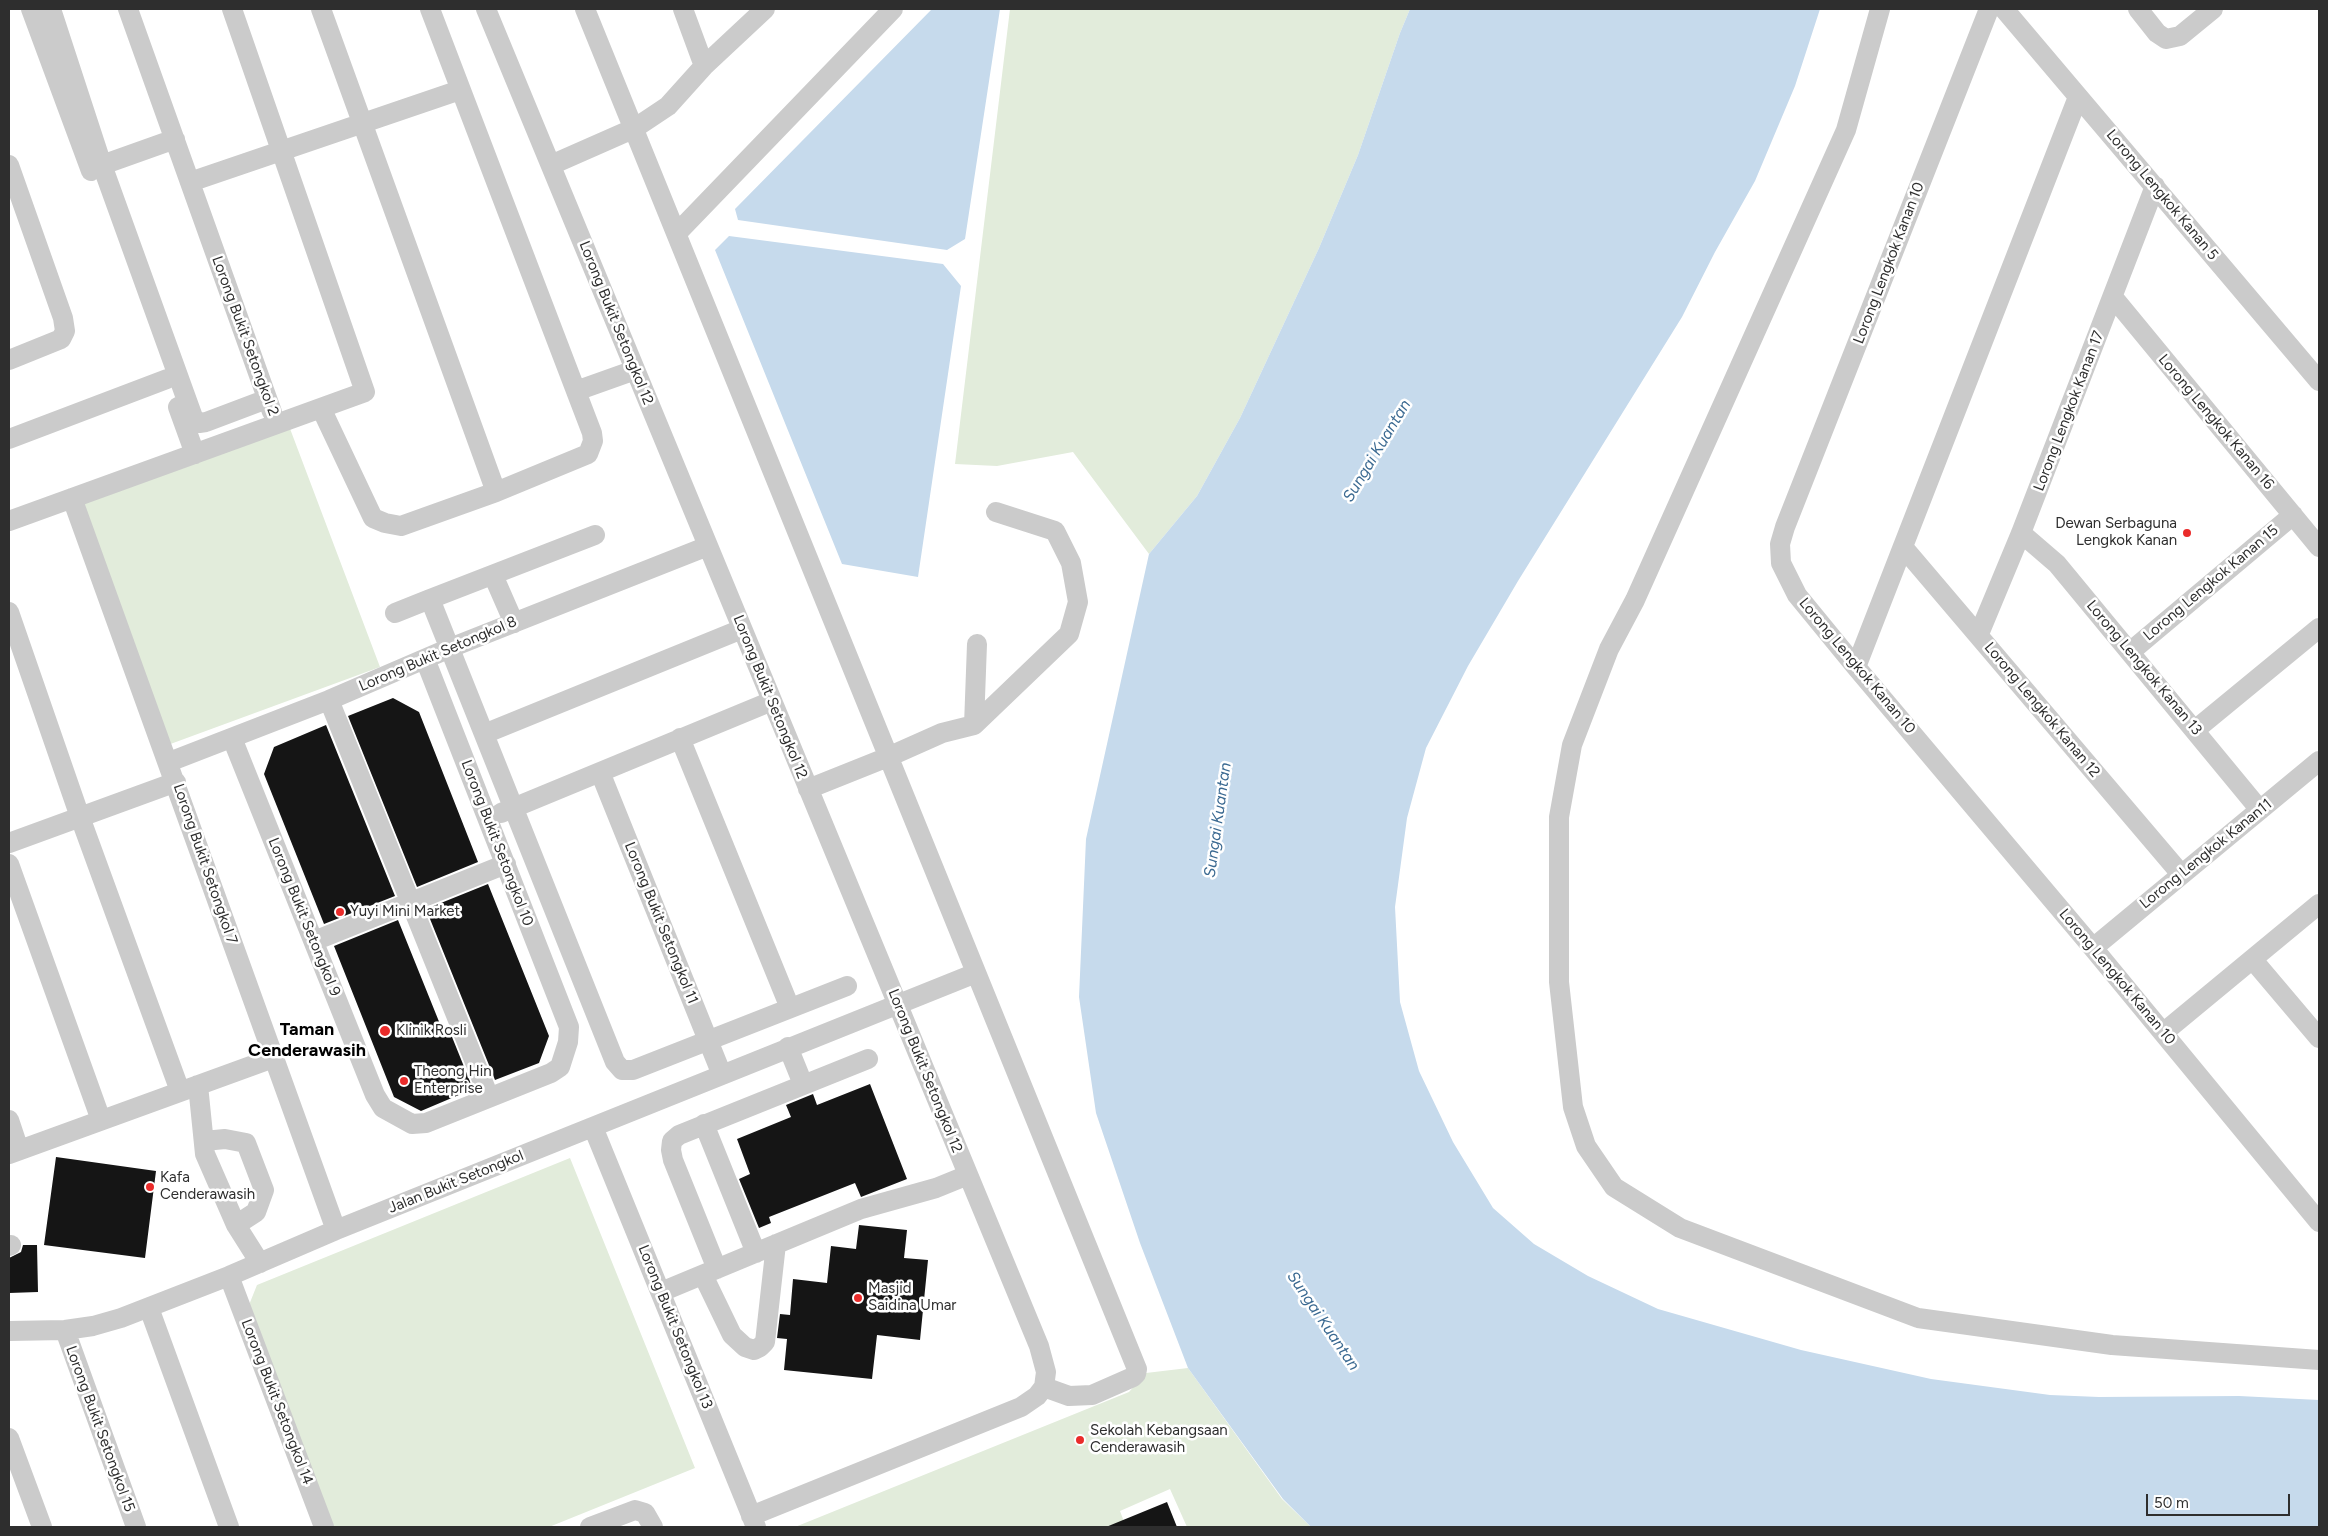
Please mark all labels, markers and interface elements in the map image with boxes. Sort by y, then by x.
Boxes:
street label: Lorong Lengkok Kanan 5 [2102,126,2222,264]
street label: Lorong Lengkok Kanan 10 [1850,180,1928,346]
street label: Lorong Bukit Setongkol 12 [575,238,657,408]
street label: Lorong Bukit Setongkol 2 [208,254,282,418]
street label: Lorong Lengkok Kanan 17 [2030,328,2108,494]
street label: Lorong Lengkok Kanan 16 [2154,351,2278,493]
water label: Sungai Kuantan [1339,397,1415,505]
place label: Dewan Serbaguna Lengkok Kanan [2055,515,2177,550]
street label: Lorong Lengkok Kanan 15 [2140,521,2282,645]
marker: Dewan Serbaguna Lengkok Kanan [2181,527,2193,539]
street label: Lorong Lengkok Kanan 10 [1795,594,1919,738]
street label: Lorong Lengkok Kanan 13 [2082,597,2206,739]
street label: Lorong Bukit Setongkol 12 [729,612,811,782]
street label: Lorong Bukit Setongkol 8 [356,613,520,695]
street label: Lorong Lengkok Kanan 12 [1980,639,2104,781]
street label: Lorong Bukit Setongkol 10 [457,757,537,929]
water label: Sungai Kuantan [1200,761,1236,879]
street label: Lorong Bukit Setongkol 7 [169,781,241,947]
street label: Lorong Lengkok Kanan11 [2136,795,2276,913]
street label: Lorong Bukit Setongkol 9 [264,835,344,999]
street label: Lorong Bukit Setongkol 11 [620,839,702,1007]
place label: Yuyi Mini Market [350,903,460,921]
street label: Lorong Lengkok Kanan 10 [2055,905,2179,1049]
marker: Yuyi Mini Market [334,906,346,918]
street label: Lorong Bukit Setongkol 12 [884,986,966,1156]
district label: Taman Cenderawasih [248,1019,366,1062]
place label: Klinik Rosli [396,1022,467,1040]
marker: Klinik Rosli [378,1024,392,1038]
place label: Theong Hin Enterprise [414,1063,492,1098]
marker: Theong Hin Enterprise [398,1075,410,1087]
street label: Jalan Bukit Setongkol [386,1147,526,1217]
place label: Kafa Cenderawasih [160,1169,255,1204]
marker: Kafa Cenderawasih [144,1181,156,1193]
street label: Lorong Bukit Setongkol 13 [634,1243,716,1411]
water label: Sungai Kuantan [1283,1268,1363,1374]
place label: Masjid Saidina Umar [868,1280,956,1315]
marker: Masjid Saidina Umar [852,1292,864,1304]
street label: Lorong Bukit Setongkol 14 [237,1317,317,1487]
street label: Lorong Bukit Setongkol 15 [62,1344,138,1514]
place label: Sekolah Kebangsaan Cenderawasih [1090,1422,1228,1457]
marker: Sekolah Kebangsaan Cenderawasih [1074,1434,1086,1446]
scale bar [2148,1484,2292,1516]
text: 50 m [2154,1494,2189,1512]

